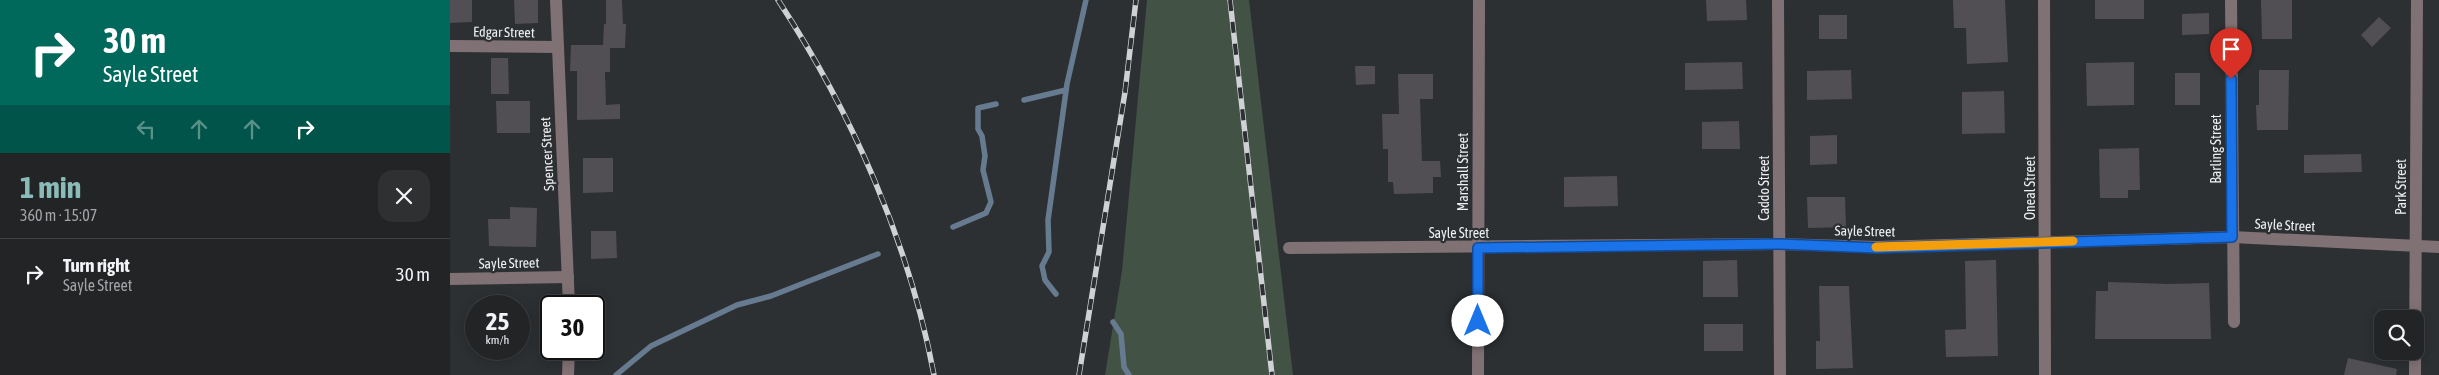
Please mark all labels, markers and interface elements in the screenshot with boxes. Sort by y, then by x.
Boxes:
icon: right [20,20,85,85]
text: 30 m [103,20,166,60]
street label: Edgar Street [473,23,535,41]
pin [2210,28,2252,79]
icon: arrive [2217,35,2245,63]
text: Sayle Street [103,61,198,87]
street label: Barling Street [2208,114,2224,184]
icon: left [132,115,160,143]
icon: ahead [185,115,213,143]
icon: ahead [238,115,266,143]
icon: right [291,115,319,143]
street label: Spencer Street [537,117,557,191]
street label: Marshall Street [1455,133,1471,211]
street label: Caddo Street [1756,155,1772,221]
street label: Oneal Street [2022,156,2038,220]
street label: Park Street [2393,159,2409,215]
text: 1 min [20,170,81,204]
button: close [378,170,430,222]
text: 360 m · 15:07 [20,206,97,224]
street label: Sayle Street [2254,215,2316,235]
street label: Sayle Street [1835,222,1895,240]
street label: Sayle Street [1429,225,1489,241]
text: Turn right [63,254,130,276]
street label: Sayle Street [479,254,539,272]
icon: right [20,260,48,288]
text: 30 m [396,263,430,285]
text: Sayle Street [63,276,132,294]
position arrow [1451,294,1503,346]
speed limit sign: 30 [540,295,605,360]
text: 25 [486,307,509,335]
map controls [2374,310,2424,360]
button: search [2374,310,2424,360]
text: km/h [486,333,509,347]

